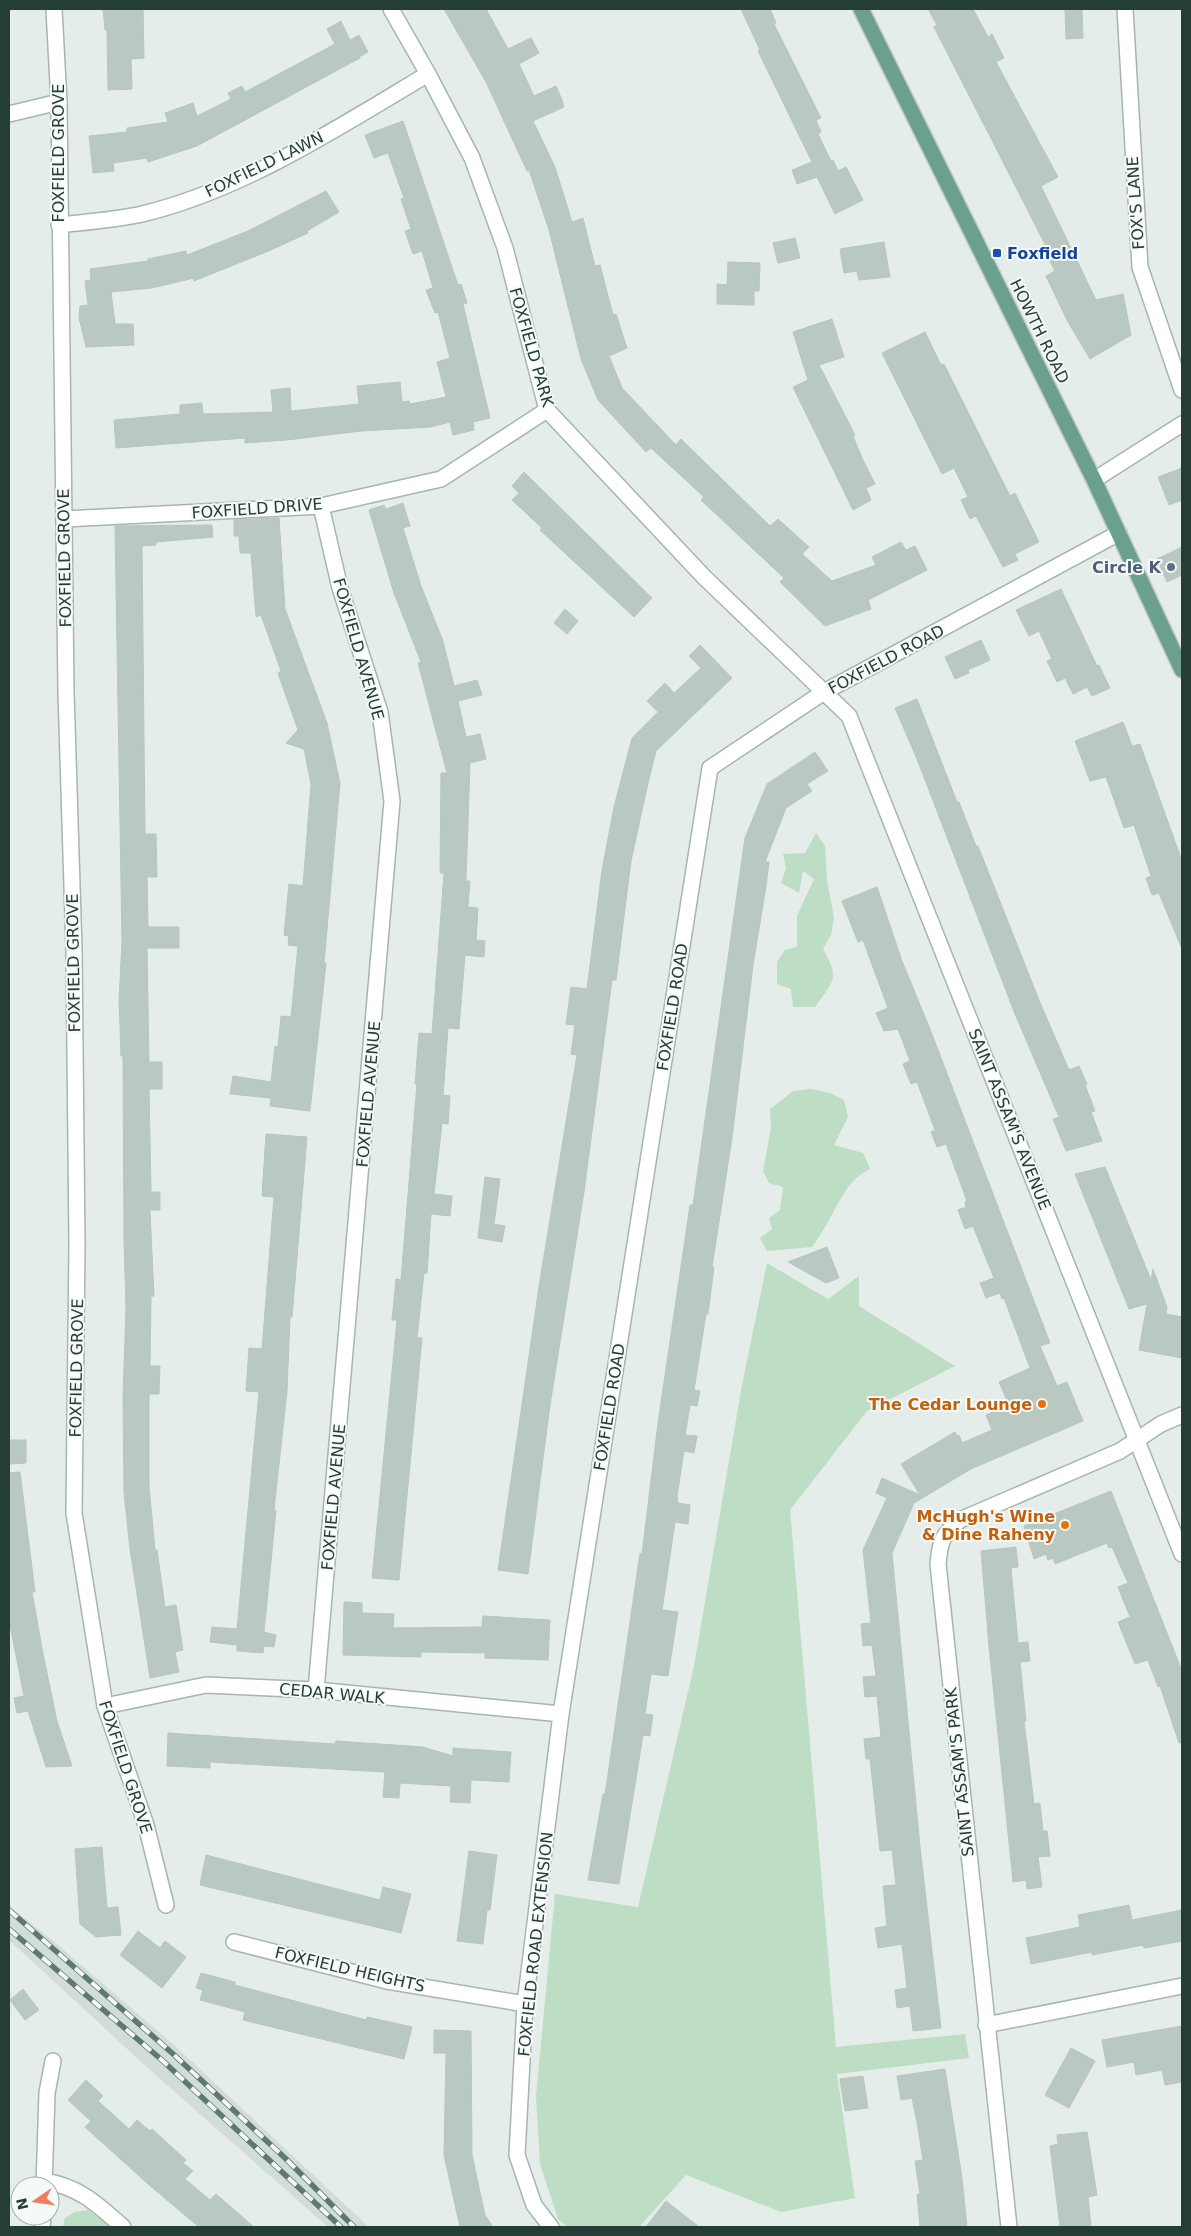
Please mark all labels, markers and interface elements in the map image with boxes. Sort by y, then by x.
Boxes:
street label: FOXFIELD GROVE [49,84,68,222]
street label: FOXFIELD LAWN [202,128,326,201]
street label: FOX'S LANE [1123,156,1148,250]
place label: Foxfield [1007,244,1078,263]
marker: Foxfield [991,247,1003,259]
street label: HOWTH ROAD [1006,276,1073,387]
street label: FOXFIELD PARK [505,285,558,409]
street label: FOXFIELD GROVE [54,488,75,628]
street label: FOXFIELD DRIVE [191,494,323,523]
place label: Circle K [1092,558,1162,577]
marker: Circle K [1165,561,1177,573]
street label: FOXFIELD AVENUE [329,576,388,722]
street label: FOXFIELD ROAD [825,621,948,698]
street label: FOXFIELD GROVE [63,893,84,1033]
street label: FOXFIELD ROAD [653,942,692,1072]
street label: FOXFIELD AVENUE [353,1020,384,1168]
street label: SAINT ASSAM'S AVENUE [964,1026,1055,1213]
street label: FOXFIELD GROVE [66,1298,87,1438]
street label: FOXFIELD ROAD [590,1342,629,1472]
place label: The Cedar Lounge [869,1395,1032,1414]
marker: The Cedar Lounge [1036,1398,1048,1410]
street label: FOXFIELD AVENUE [318,1423,349,1571]
place label: McHugh's Wine & Dine Raheny [917,1507,1056,1544]
marker: McHugh's Wine & Dine Raheny [1059,1519,1071,1531]
street label: CEDAR WALK [278,1679,386,1708]
street label: SAINT ASSAM'S PARK [941,1686,978,1858]
street label: FOXFIELD GROVE [95,1698,156,1836]
street label: FOXFIELD ROAD EXTENSION [514,1831,557,2057]
street label: FOXFIELD HEIGHTS [273,1943,427,1996]
north arrow [10,2176,60,2226]
text: N [13,2196,31,2211]

